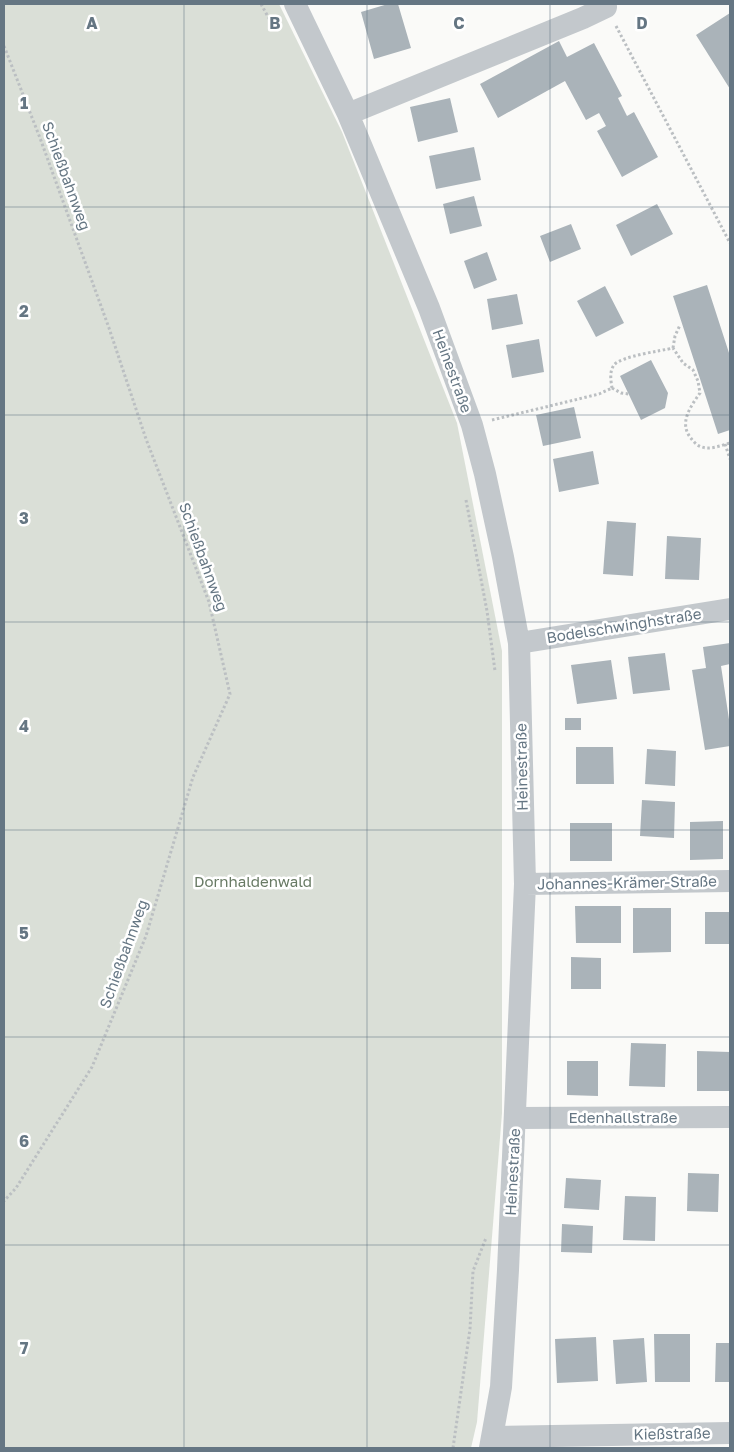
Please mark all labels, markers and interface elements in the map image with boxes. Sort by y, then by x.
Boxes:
text: A [86,13,98,33]
text: B [269,13,281,33]
text: C [453,13,465,33]
text: D [636,13,648,33]
text: 1 [20,93,28,113]
street label: Schießbahnweg [39,119,95,232]
text: 2 [19,301,29,321]
street label: Heinestraße [430,326,476,415]
street label: Schießbahnweg [176,500,232,613]
text: 3 [19,508,29,528]
street label: Bodelschwinghstraße [545,604,703,646]
text: 4 [19,716,29,736]
street label: Heinestraße [511,723,531,811]
street label: Johannes-Krämer-Straße [537,871,717,893]
park label: Dornhaldenwald [194,872,312,890]
street label: Schießbahnweg [95,897,151,1010]
text: 5 [19,923,29,943]
street label: Edenhallstraße [569,1108,678,1126]
street label: Heinestraße [501,1127,523,1216]
text: 6 [19,1131,29,1151]
text: 7 [20,1338,29,1358]
street label: Kießstraße [633,1423,711,1443]

